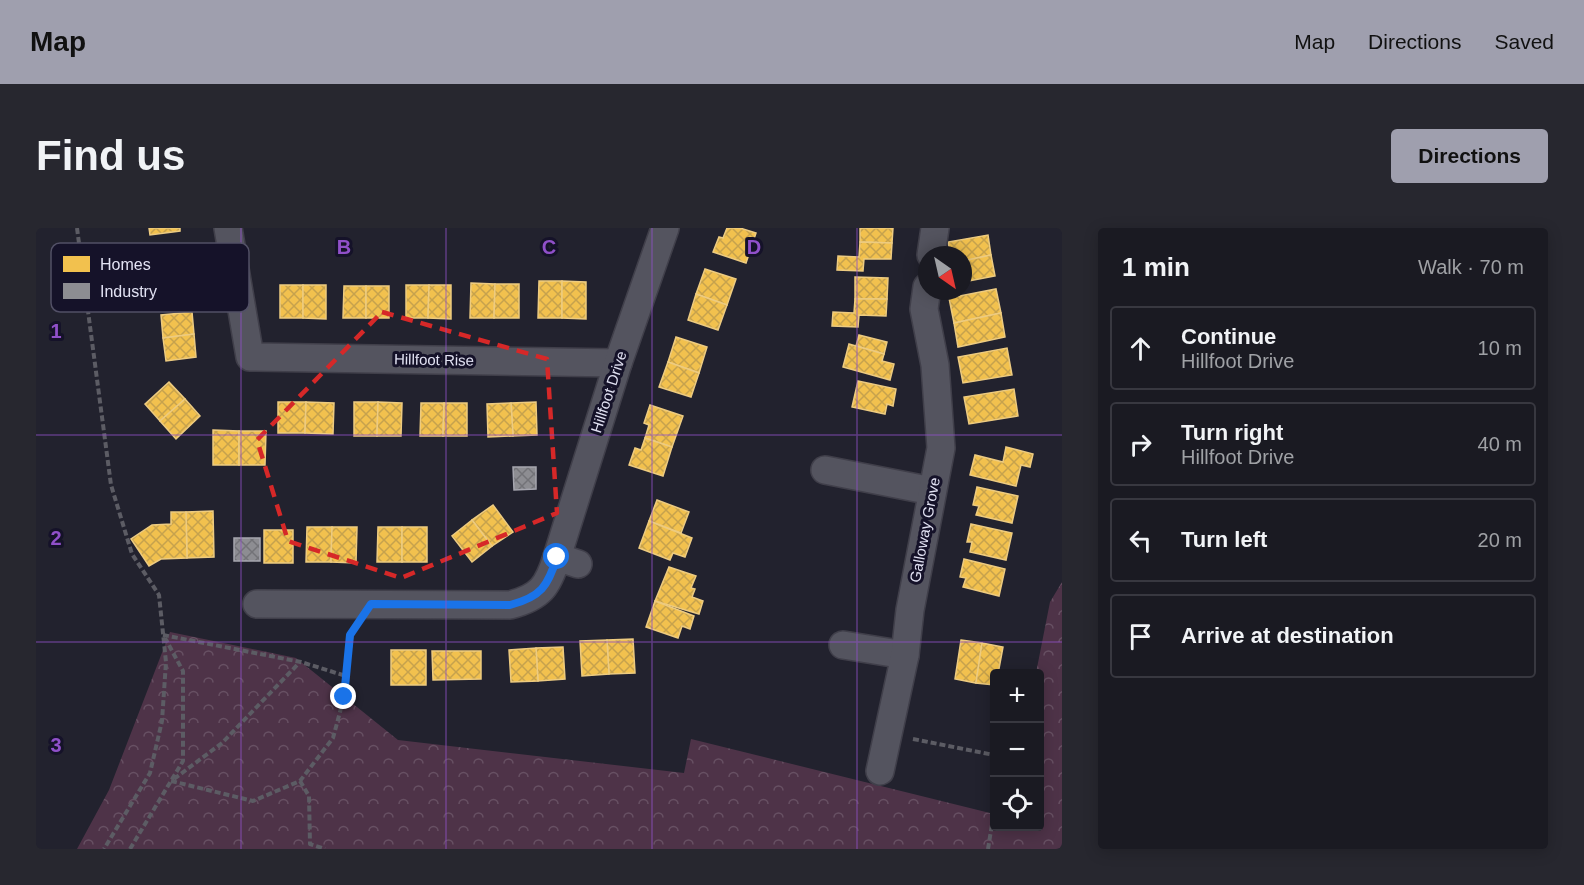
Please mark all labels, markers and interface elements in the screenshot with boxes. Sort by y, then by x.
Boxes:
text: Map [30,26,86,57]
text: Map [1294,30,1335,53]
text: Directions [1368,30,1461,53]
text: Saved [1494,30,1554,53]
button: Directions [1391,129,1548,183]
text: Find us [36,132,185,179]
text: B [337,236,351,258]
text: C [542,236,556,258]
text: D [747,236,761,258]
legend [51,243,249,312]
north arrow [918,246,972,300]
text: 1 min [1122,252,1190,282]
text: Homes [100,256,151,273]
text: Walk · 70 m [1418,256,1524,278]
text: Industry [100,283,157,300]
text: 1 [50,320,62,342]
text: Continue [1181,324,1276,349]
icon: ahead [1124,332,1157,365]
text: 10 m [1478,337,1522,359]
street label: Hillfoot Drive [587,349,630,435]
street label: Hillfoot Rise [394,350,474,369]
text: Hillfoot Drive [1181,350,1294,372]
text: Turn right [1181,420,1283,445]
icon: right [1124,428,1157,461]
text: 40 m [1478,433,1522,455]
text: Hillfoot Drive [1181,446,1294,468]
street label: Galloway Grove [906,476,943,584]
icon: left [1124,524,1157,557]
text: 2 [50,527,62,549]
text: Turn left [1181,527,1267,552]
text: 20 m [1478,529,1522,551]
route start [543,543,569,569]
icon: arrive [1124,620,1157,653]
text: Arrive at destination [1181,623,1394,648]
map controls [990,669,1044,831]
button: + [990,669,1044,723]
route end [330,683,356,709]
button: − [990,723,1044,777]
text: 3 [50,734,62,756]
button: locate [990,777,1044,831]

